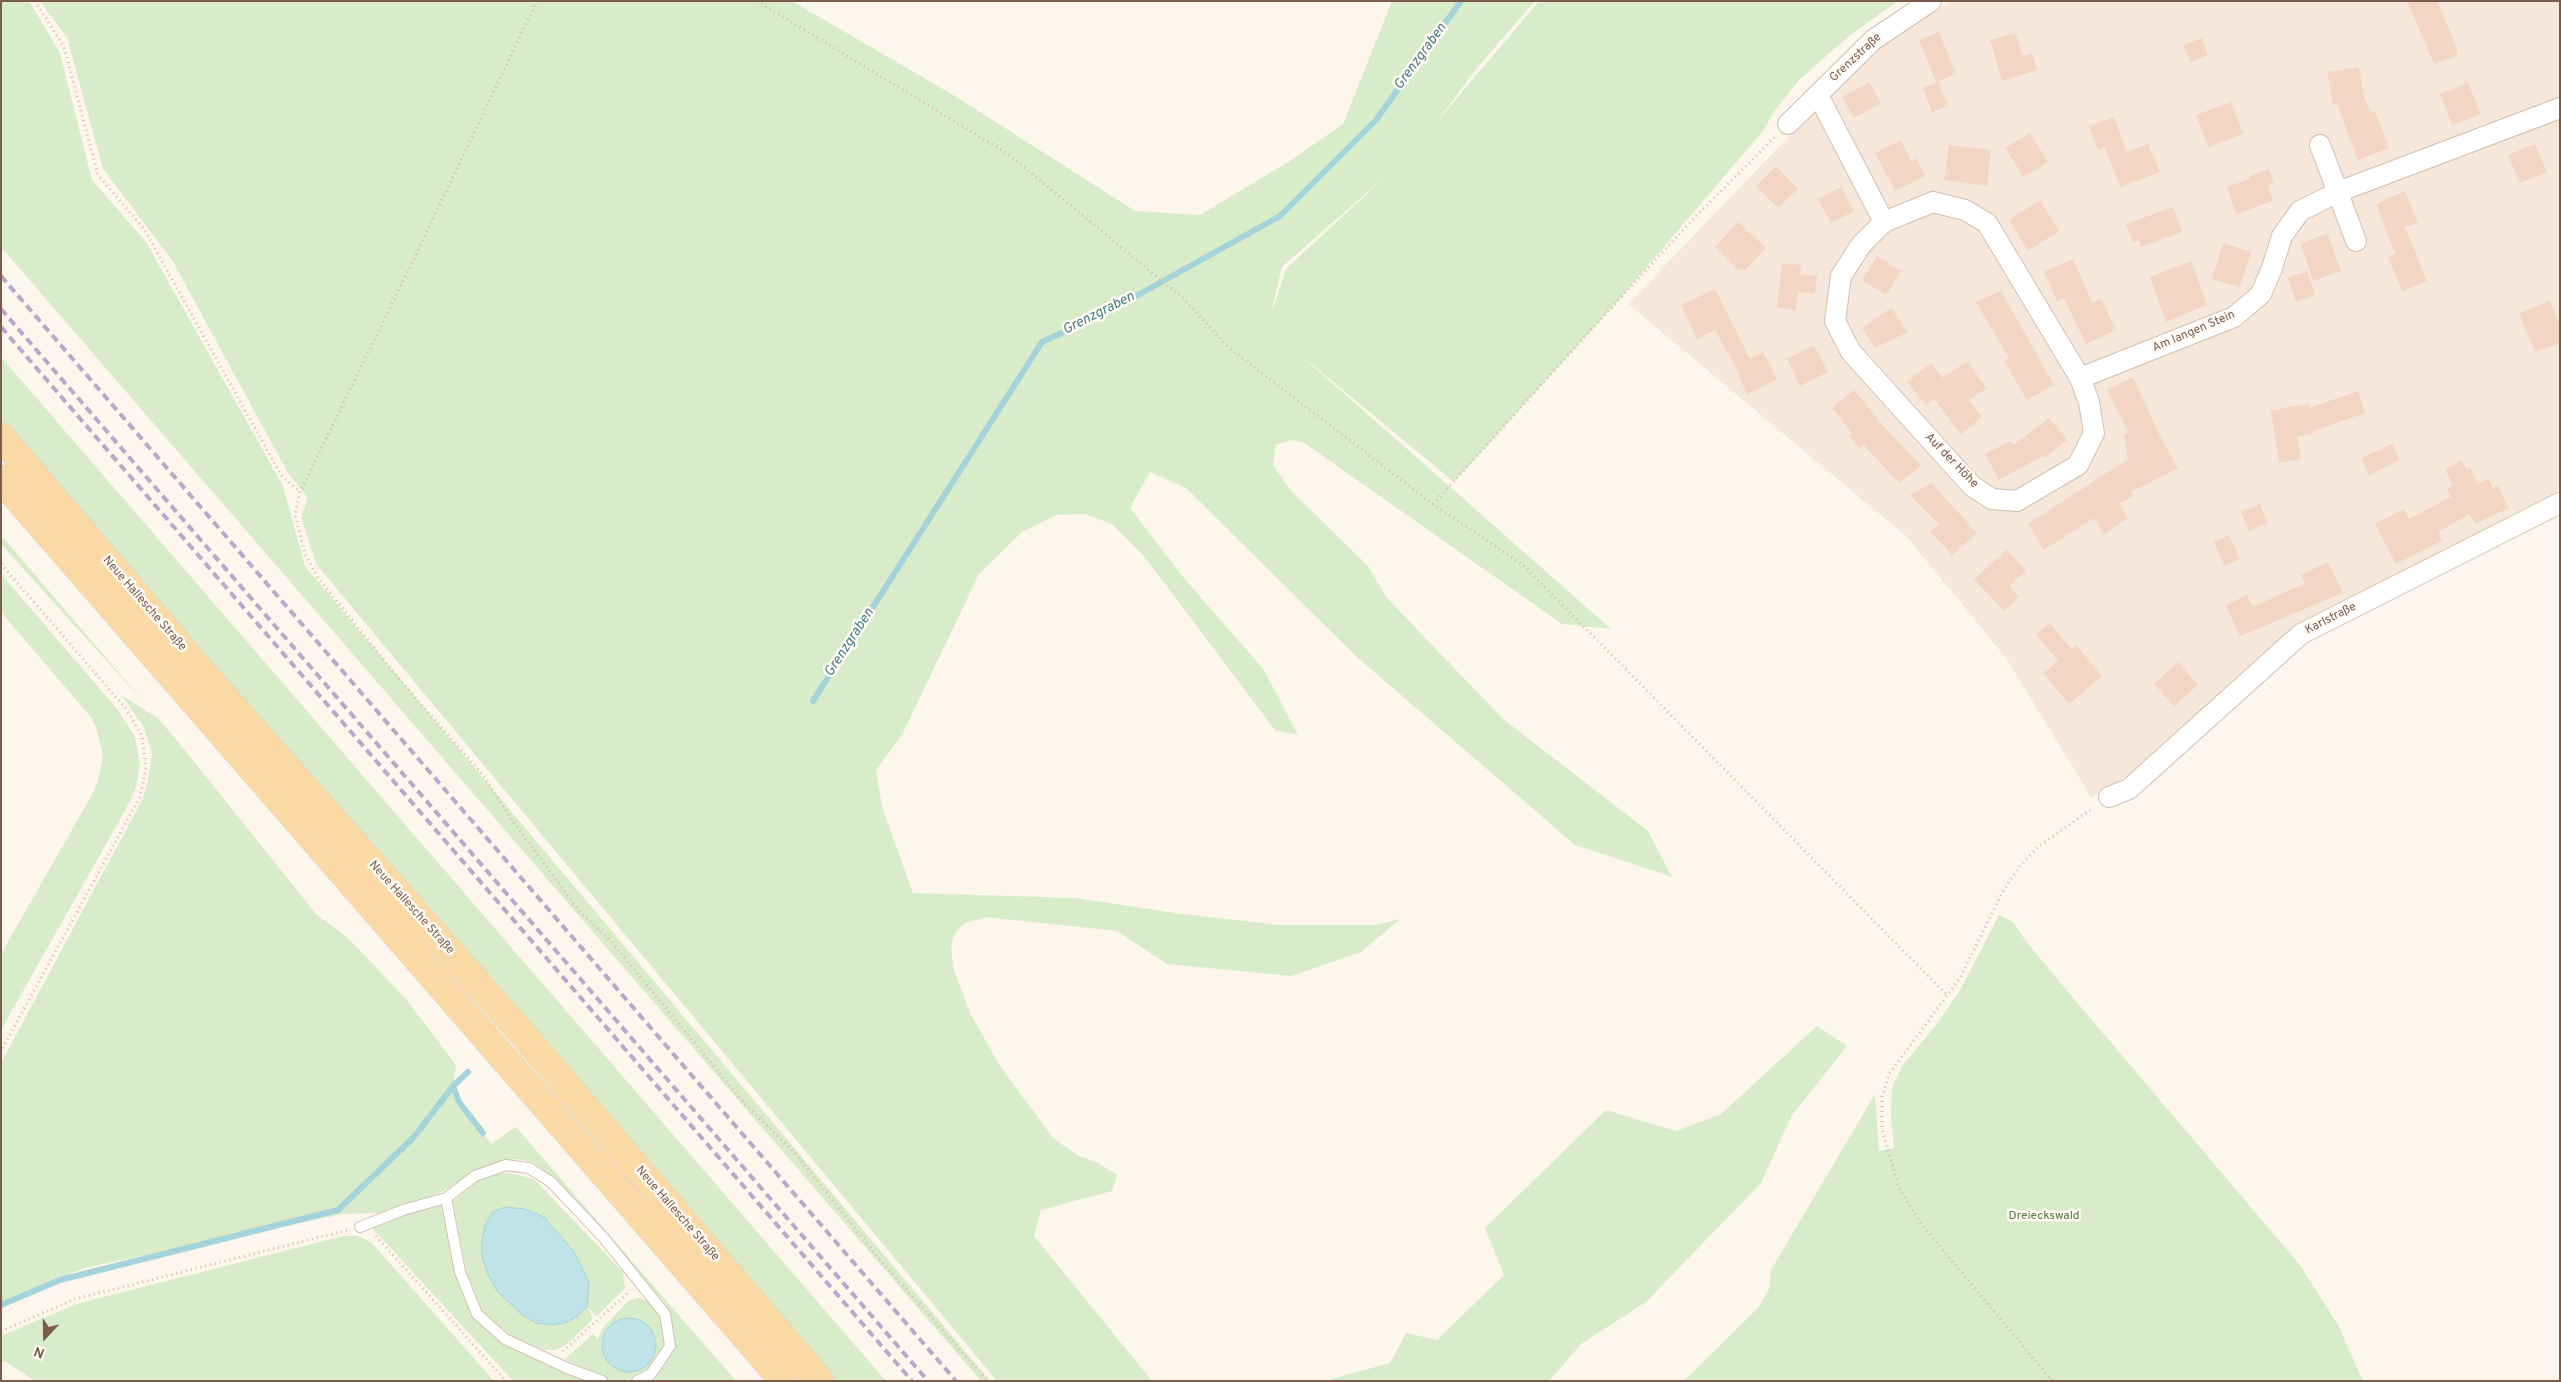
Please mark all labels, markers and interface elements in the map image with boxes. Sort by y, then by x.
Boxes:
water label: Grenzgraben [1391,20,1451,94]
street label: Grenzstraße [1827,30,1885,86]
water label: Grenzgraben [1060,289,1138,339]
street label: Am langen Stein [2151,308,2237,356]
street label: Auf der Höhe [1921,430,1981,492]
street label: Neue Hallesche Straße [99,554,189,654]
street label: Karlstraße [2303,600,2359,638]
water label: Grenzgraben [822,606,878,680]
street label: Neue Hallesche Straße [365,858,457,958]
street label: Neue Hallesche Straße [632,1164,722,1264]
park label: Dreieckswald [2008,1210,2080,1224]
north arrow [20,1312,70,1362]
text: N [32,1342,47,1361]

